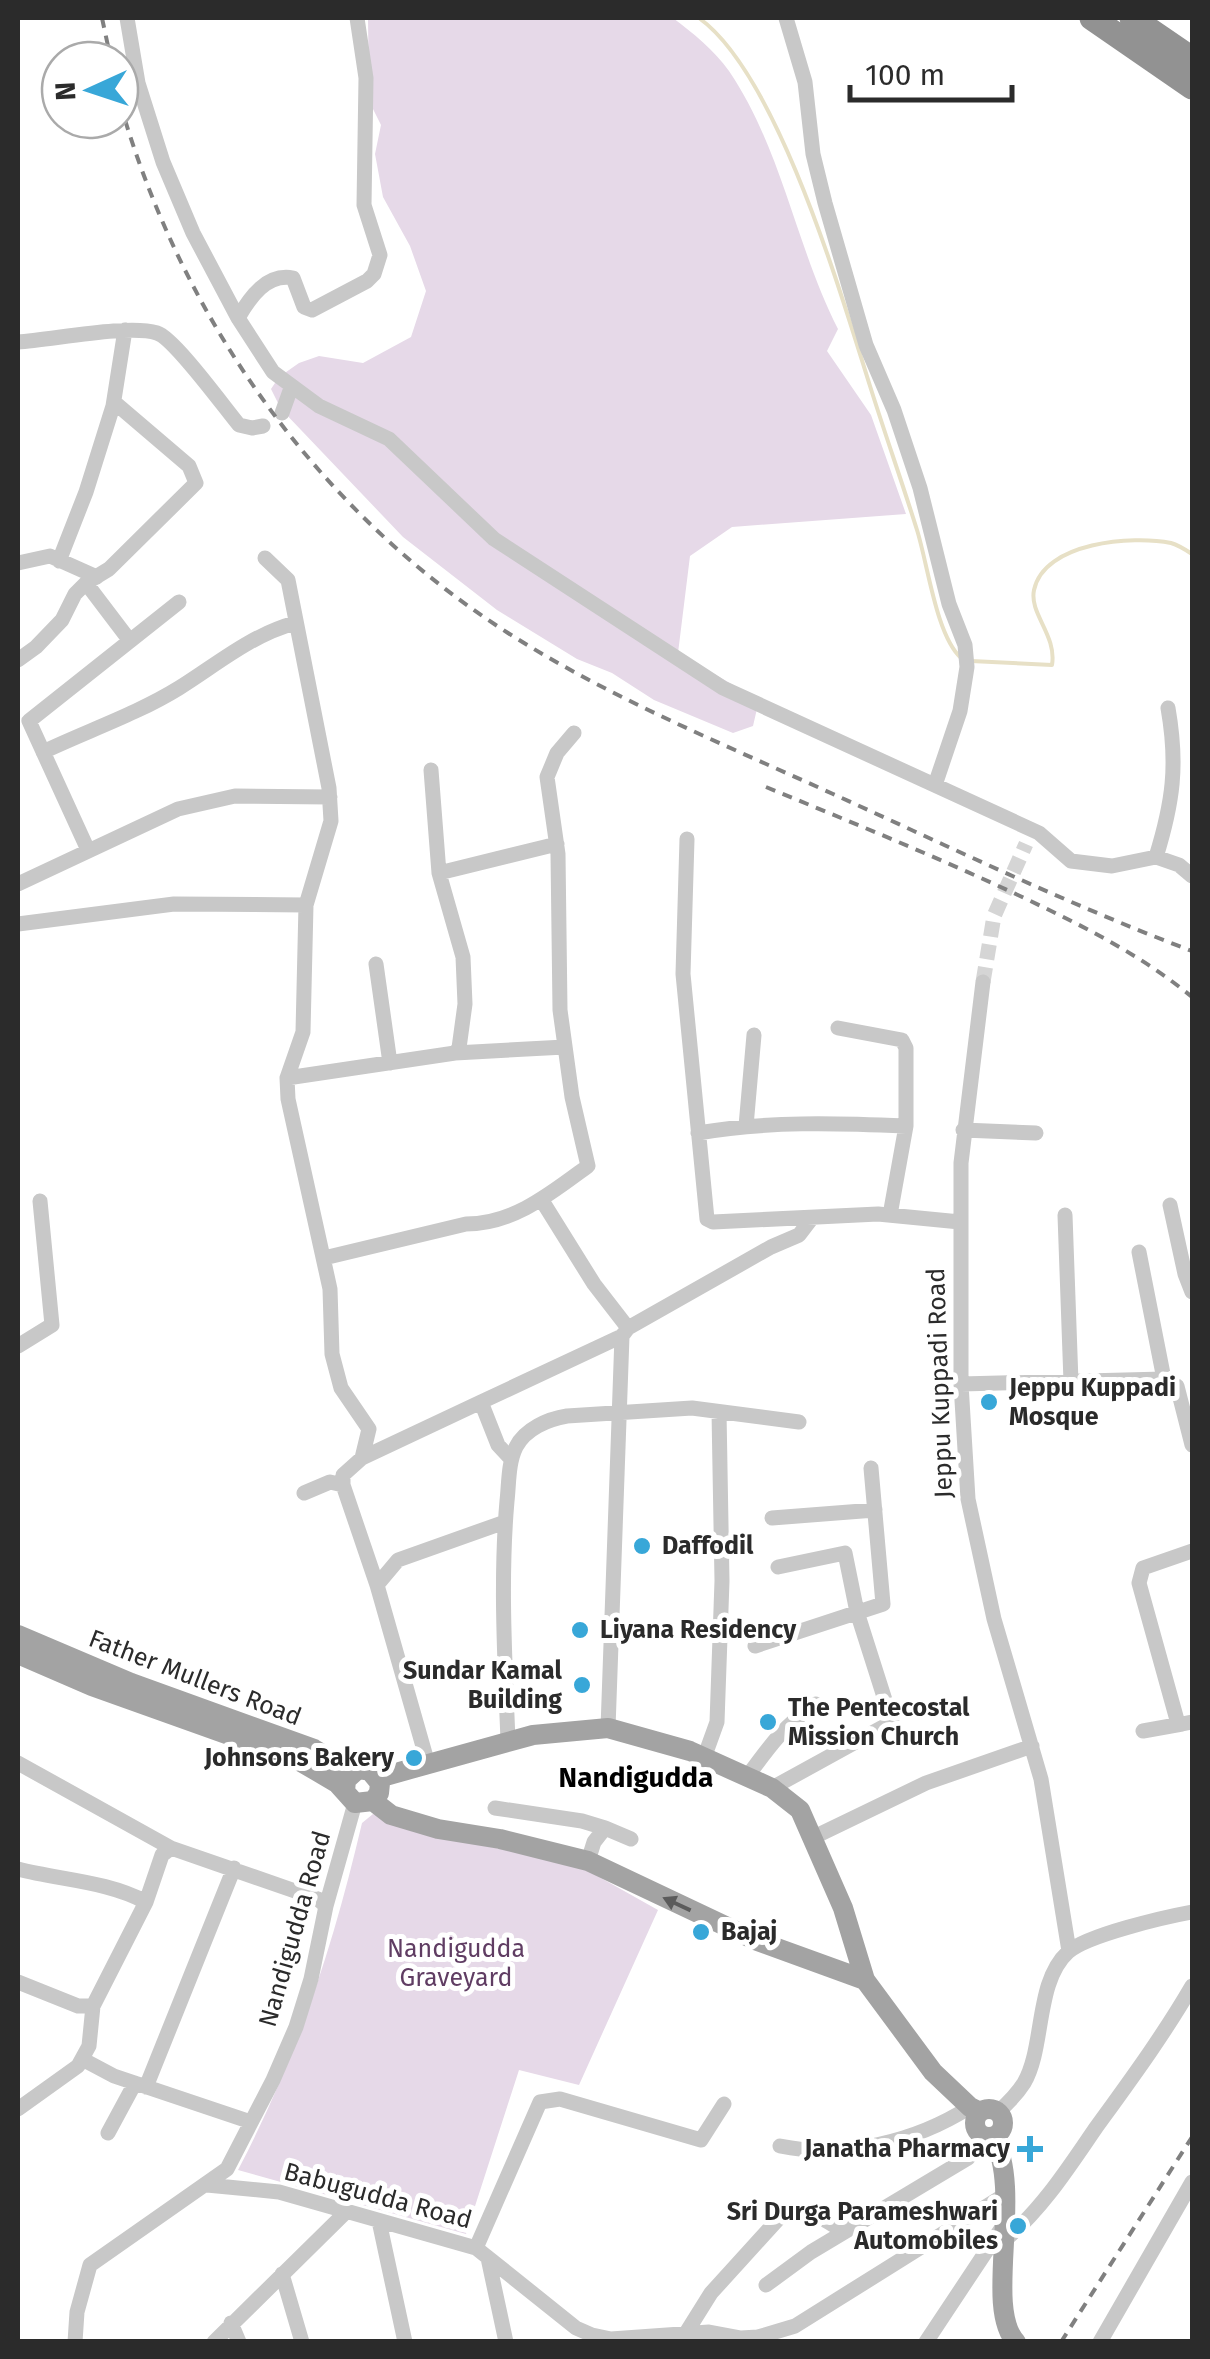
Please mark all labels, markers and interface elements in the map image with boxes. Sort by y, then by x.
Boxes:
north arrow [40,40,140,140]
scale bar [850,40,1012,102]
text: 100 m [865,57,945,93]
text: N [49,81,82,101]
street label: Jeppu Kuppadi Road [921,1267,959,1499]
place label: Jeppu Kuppadi Mosque [1008,1373,1176,1432]
marker: Jeppu Kuppadi Mosque [978,1391,1000,1413]
place label: Daffodil [662,1531,754,1561]
marker: Daffodil [631,1535,653,1557]
place label: Liyana Residency [600,1615,797,1645]
marker: Liyana Residency [569,1619,591,1641]
street label: Father Mullers Road [84,1624,306,1732]
place label: Sundar Kamal Building [403,1656,563,1715]
marker: Sundar Kamal Building [571,1674,593,1696]
place label: The Pentecostal Mission Church [788,1693,970,1752]
marker: The Pentecostal Mission Church [757,1711,779,1733]
place label: Johnsons Bakery [203,1743,395,1773]
marker: Johnsons Bakery [403,1747,425,1769]
district label: Nandigudda [559,1761,713,1794]
street label: Nandigudda Road [253,1828,337,2030]
one-way arrow [663,1895,692,1912]
place label: Bajaj [721,1917,777,1947]
marker: Bajaj [690,1921,712,1943]
park label: Nandigudda Graveyard [387,1934,525,1993]
place label: Janatha Pharmacy [803,2134,1011,2164]
marker: Janatha Pharmacy [1019,2138,1041,2160]
street label: Babugudda Road [281,2156,475,2236]
place label: Sri Durga Parameshwari Automobiles [727,2197,998,2256]
marker: Sri Durga Parameshwari Automobiles [1007,2215,1029,2237]

